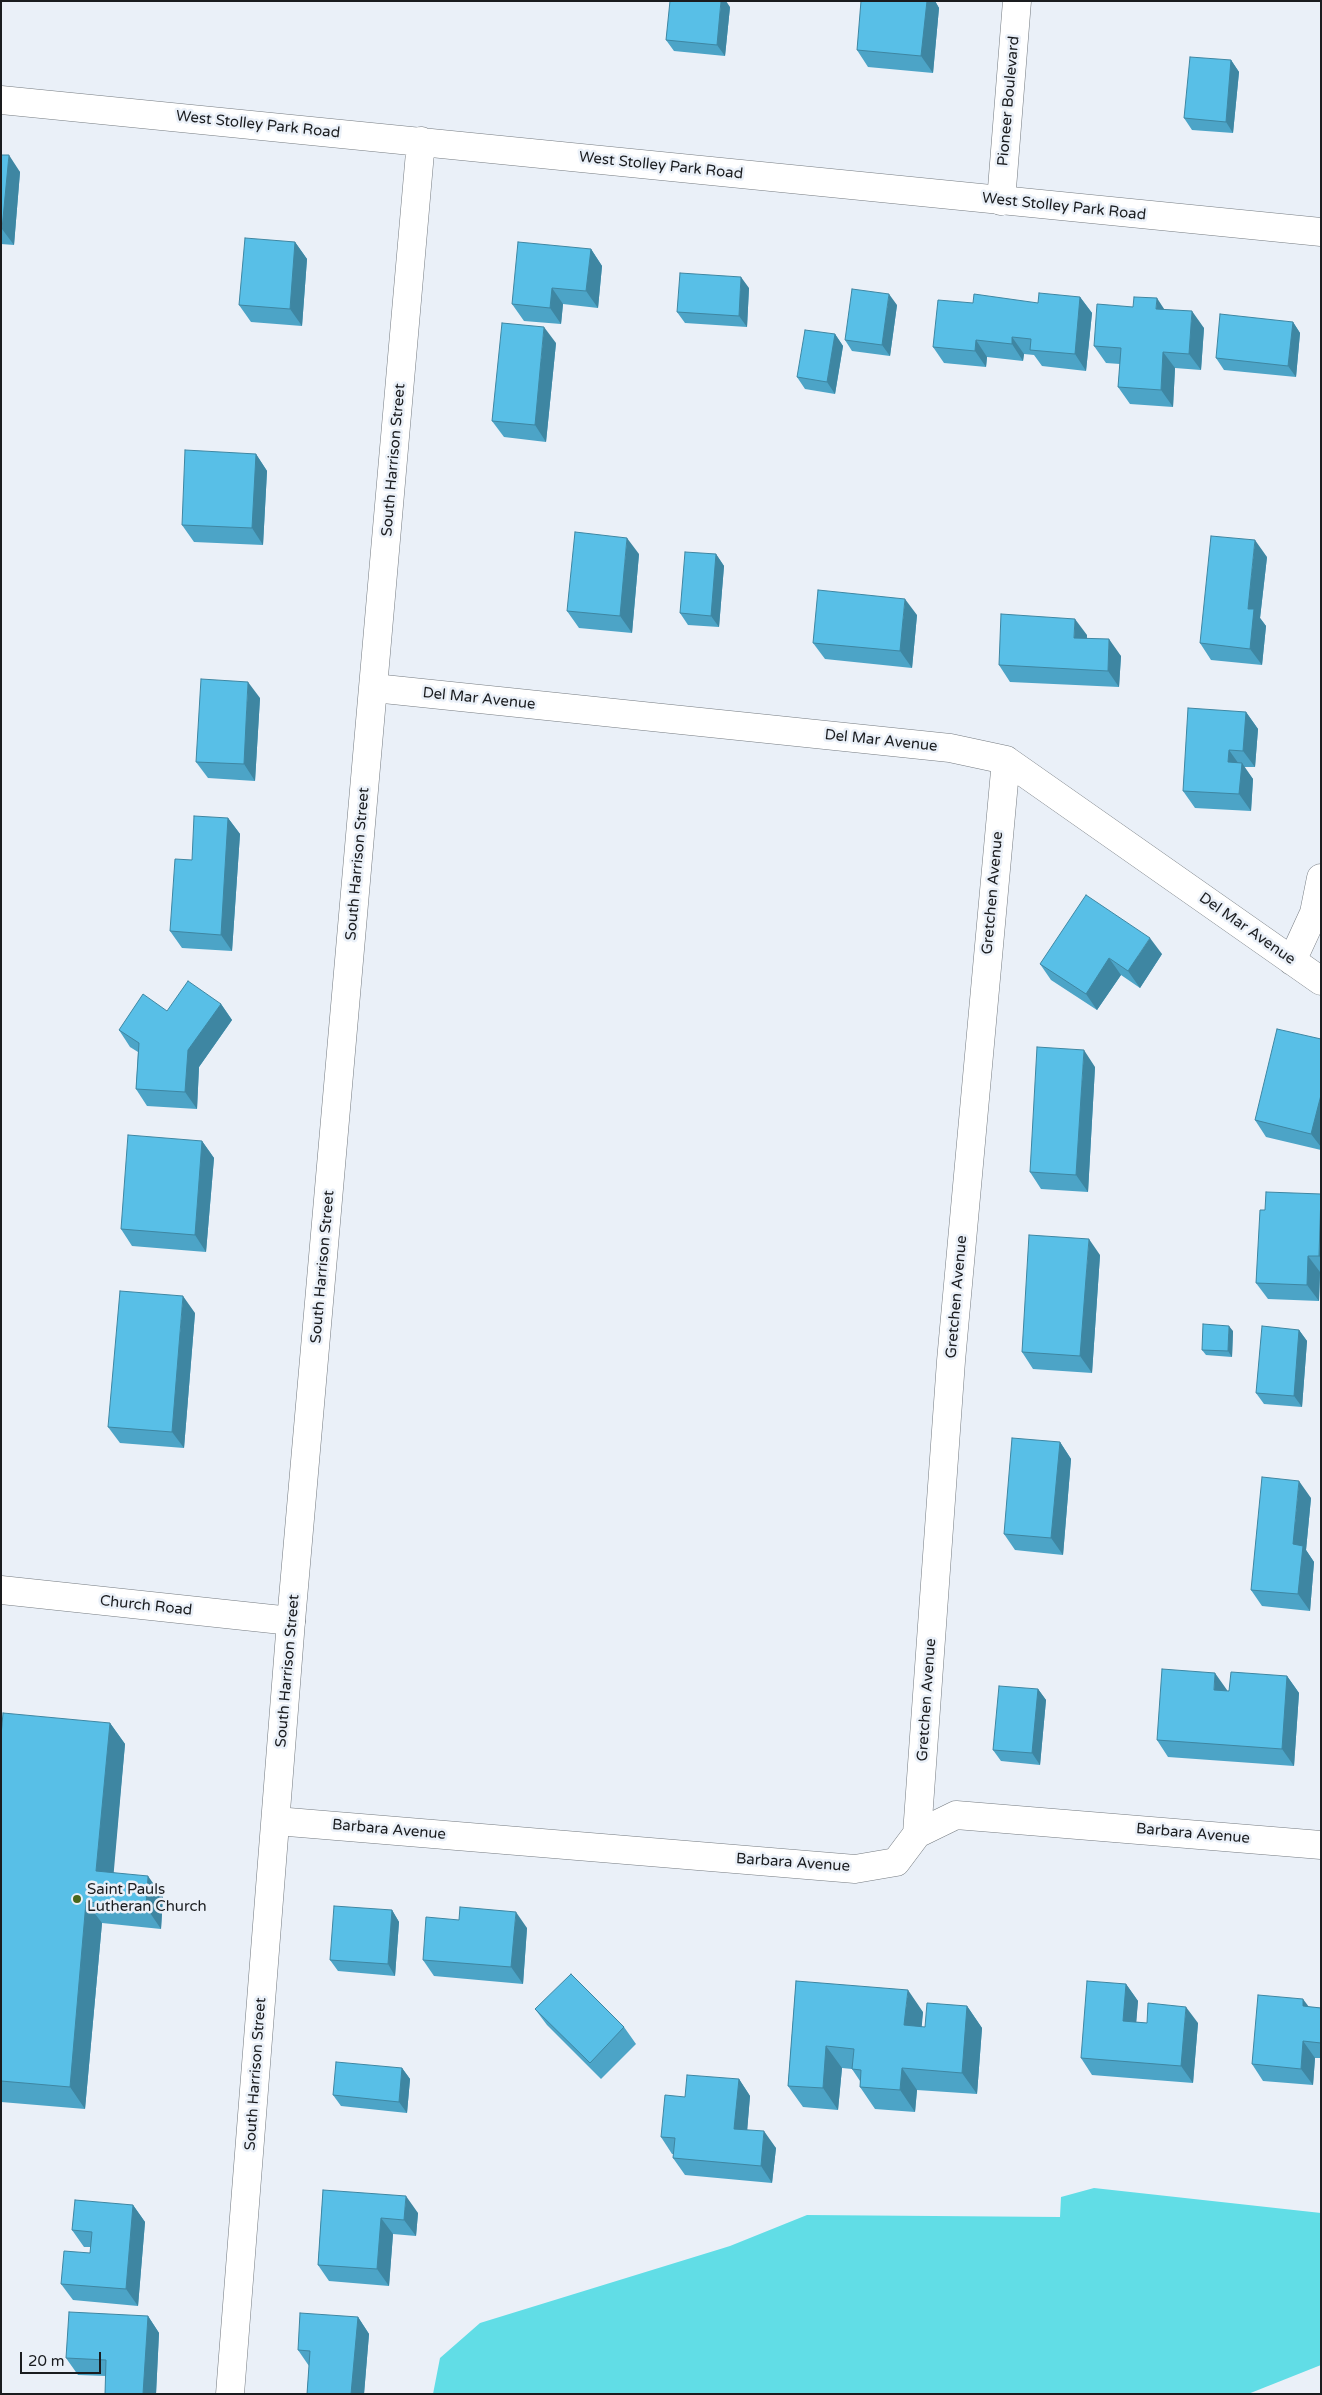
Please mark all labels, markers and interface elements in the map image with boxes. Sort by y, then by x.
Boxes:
street label: Pioneer Boulevard [994,35,1024,167]
street label: West Stolley Park Road [175,107,341,143]
street label: West Stolley Park Road [578,148,744,184]
street label: West Stolley Park Road [981,189,1147,225]
street label: South Harrison Street [378,383,410,537]
street label: Del Mar Avenue [422,684,536,714]
street label: Del Mar Avenue [824,726,938,756]
street label: South Harrison Street [342,787,374,941]
street label: Gretchen Avenue [979,831,1007,955]
street label: Del Mar Avenue [1195,889,1299,969]
street label: South Harrison Street [307,1190,339,1344]
street label: Gretchen Avenue [943,1235,971,1359]
street label: Church Road [99,1592,193,1620]
street label: South Harrison Street [272,1594,304,1748]
street label: Gretchen Avenue [914,1638,940,1762]
street label: Barbara Avenue [331,1816,447,1844]
street label: Barbara Avenue [1135,1820,1251,1848]
street label: Barbara Avenue [735,1850,851,1876]
place label: Saint Pauls Lutheran Church [87,1881,207,1916]
marker: Saint Pauls Lutheran Church [71,1893,83,1905]
street label: South Harrison Street [242,1997,270,2151]
scale bar [22,2342,104,2374]
text: 20 m [28,2352,65,2370]

